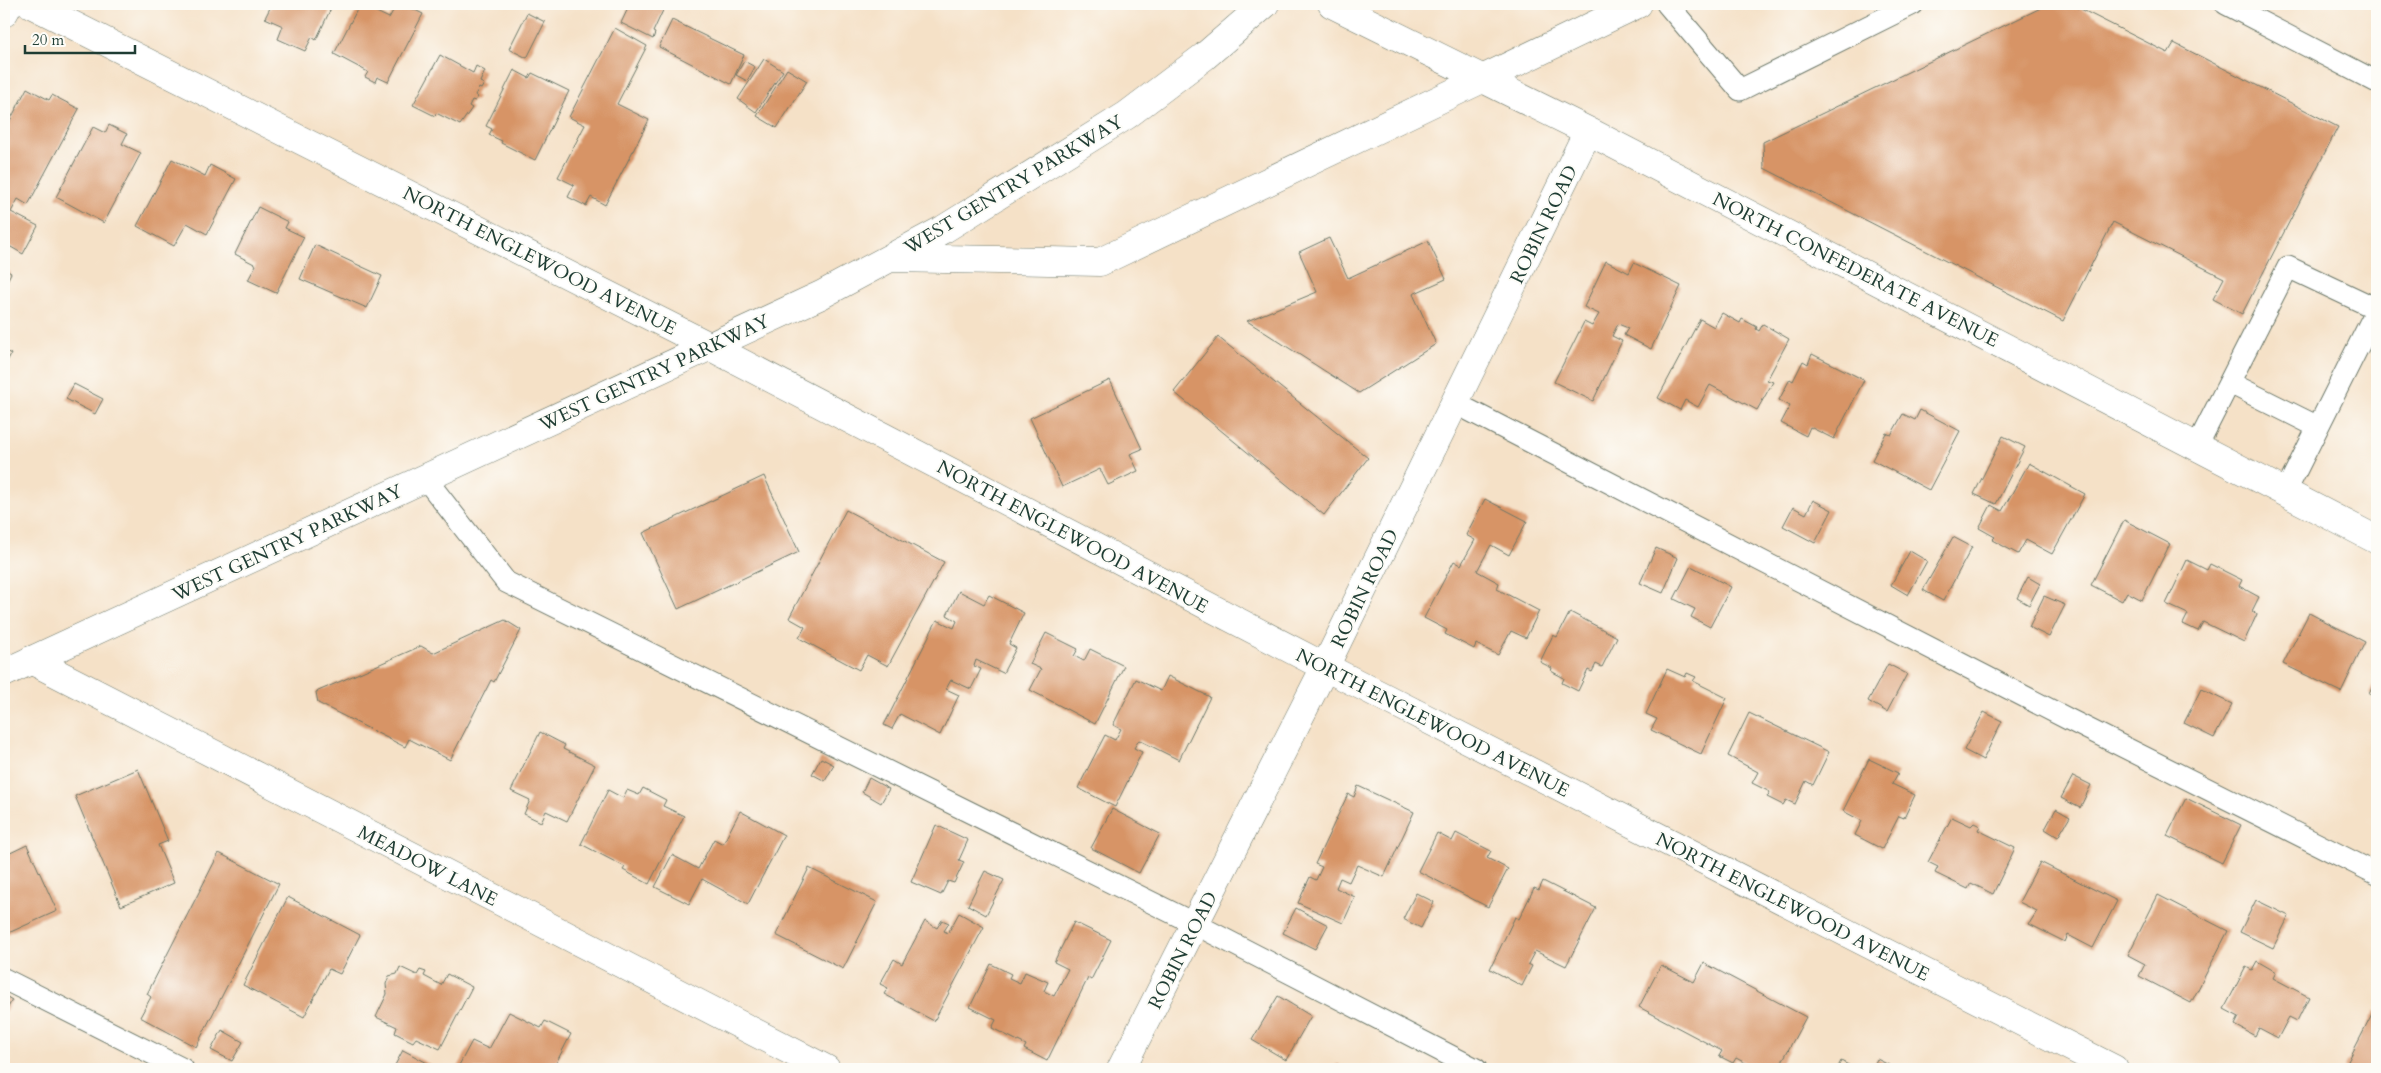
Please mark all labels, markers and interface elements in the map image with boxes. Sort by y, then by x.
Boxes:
scale bar [25,22,135,54]
text: 20 m [32,30,64,50]
street label: WEST GENTRY PARKWAY [898,109,1129,261]
street label: ROBIN ROAD [1504,161,1584,288]
street label: NORTH ENGLEWOOD AVENUE [398,180,681,341]
street label: NORTH CONFEDERATE AVENUE [1708,186,2003,354]
street label: WEST GENTRY PARKWAY [534,308,775,438]
street label: NORTH ENGLEWOOD AVENUE [932,454,1213,620]
street label: WEST GENTRY PARKWAY [167,478,408,608]
street label: ROBIN ROAD [1325,525,1405,652]
street label: NORTH ENGLEWOOD AVENUE [1291,642,1574,803]
street label: MEADOW LANE [353,819,502,912]
street label: NORTH ENGLEWOOD AVENUE [1651,826,1934,987]
street label: ROBIN ROAD [1142,887,1224,1014]

